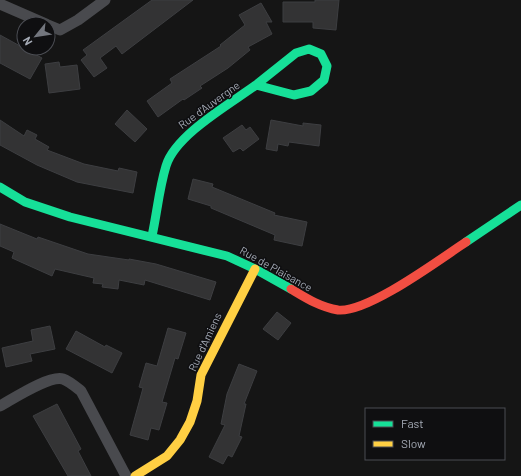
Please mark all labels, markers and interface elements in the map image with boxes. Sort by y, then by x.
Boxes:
north arrow [16,16,56,56]
text: N [19,35,34,48]
street label: Rue d'Auvergne [176,78,242,131]
street label: Rue de Plaisance [238,243,315,294]
street label: Rue d'Amiens [185,310,224,373]
legend [365,408,505,460]
text: Fast [401,416,424,430]
text: Slow [401,436,426,450]

